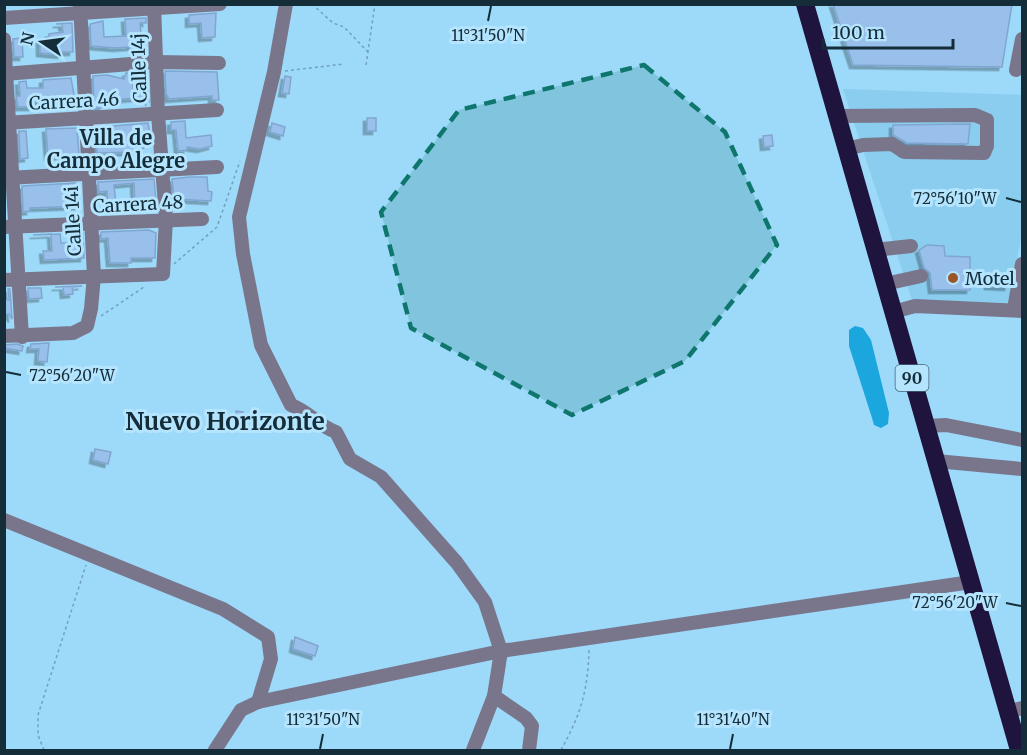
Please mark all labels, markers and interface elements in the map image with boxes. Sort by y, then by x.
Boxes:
north arrow [12,12,72,72]
scale bar [823,12,954,50]
text: 100 m [832,21,885,44]
text: 11°31'50"N [451,26,525,45]
text: N [16,30,39,47]
street label: Calle 14j [126,33,152,103]
street label: Carrera 46 [28,87,120,115]
district label: Villa de Campo Alegre [47,125,185,173]
street label: Calle 14i [60,185,86,257]
text: 72°56'10"W [914,189,997,208]
street label: Carrera 48 [92,190,184,218]
place label: Motel [965,267,1015,290]
marker: Motel [946,271,960,285]
road number: 90 [896,365,928,391]
text: 72°56'20"W [29,366,116,385]
district label: Nuevo Horizonte [125,406,325,437]
text: 72°56'20"W [912,593,999,612]
text: 11°31'50"N [286,710,360,729]
text: 11°31'40"N [696,710,770,729]

